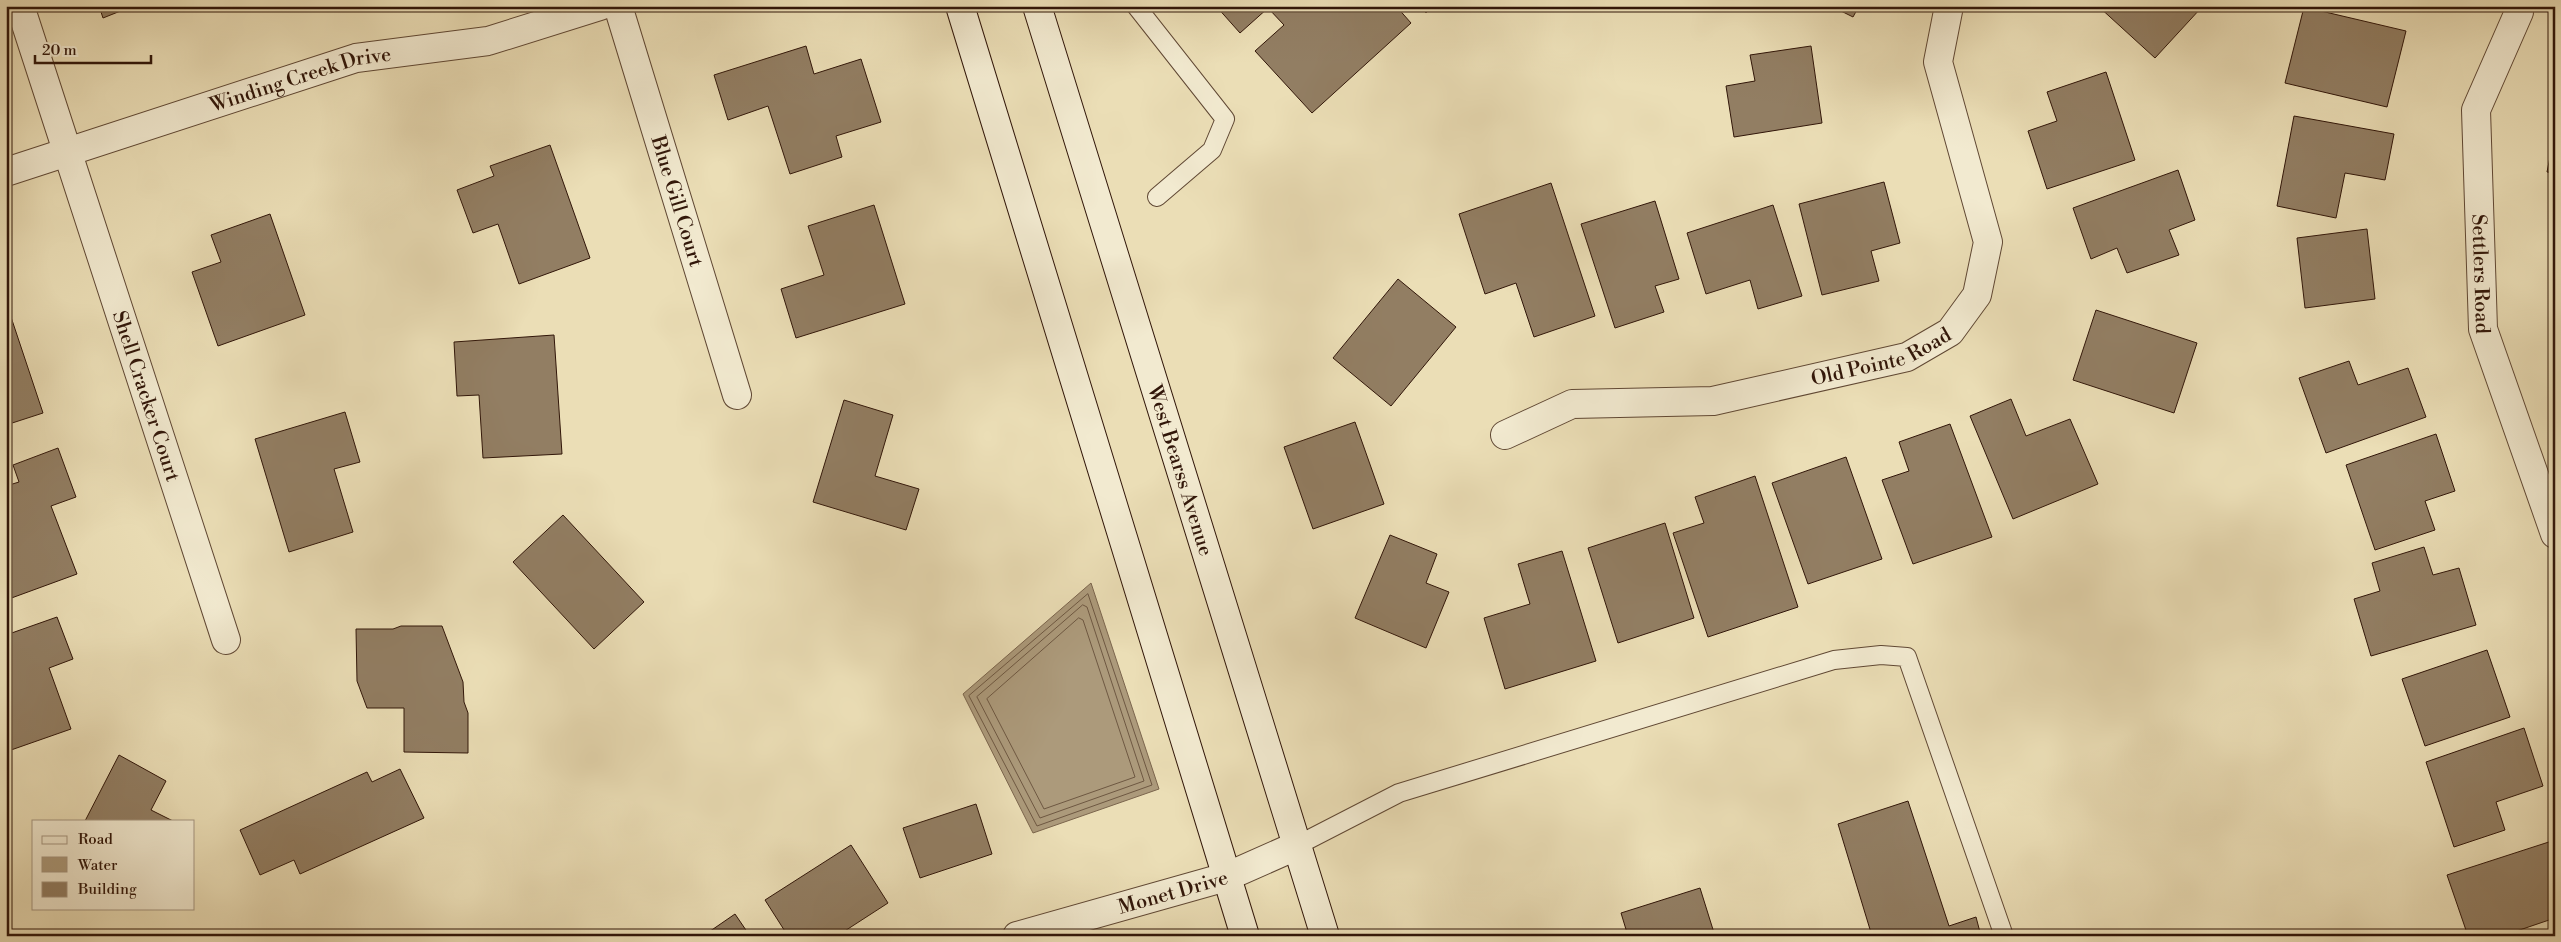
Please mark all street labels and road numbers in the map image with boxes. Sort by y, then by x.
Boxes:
street label: Winding Creek Drive [206,43,393,119]
street label: Blue Gill Court [644,132,708,270]
street label: Settlers Road [2465,214,2494,335]
street label: Shell Cracker Court [106,308,185,485]
street label: Old Pointe Road [1809,323,1957,392]
street label: West Bearss Avenue [1141,381,1218,559]
street label: Monet Drive [1115,866,1231,921]

